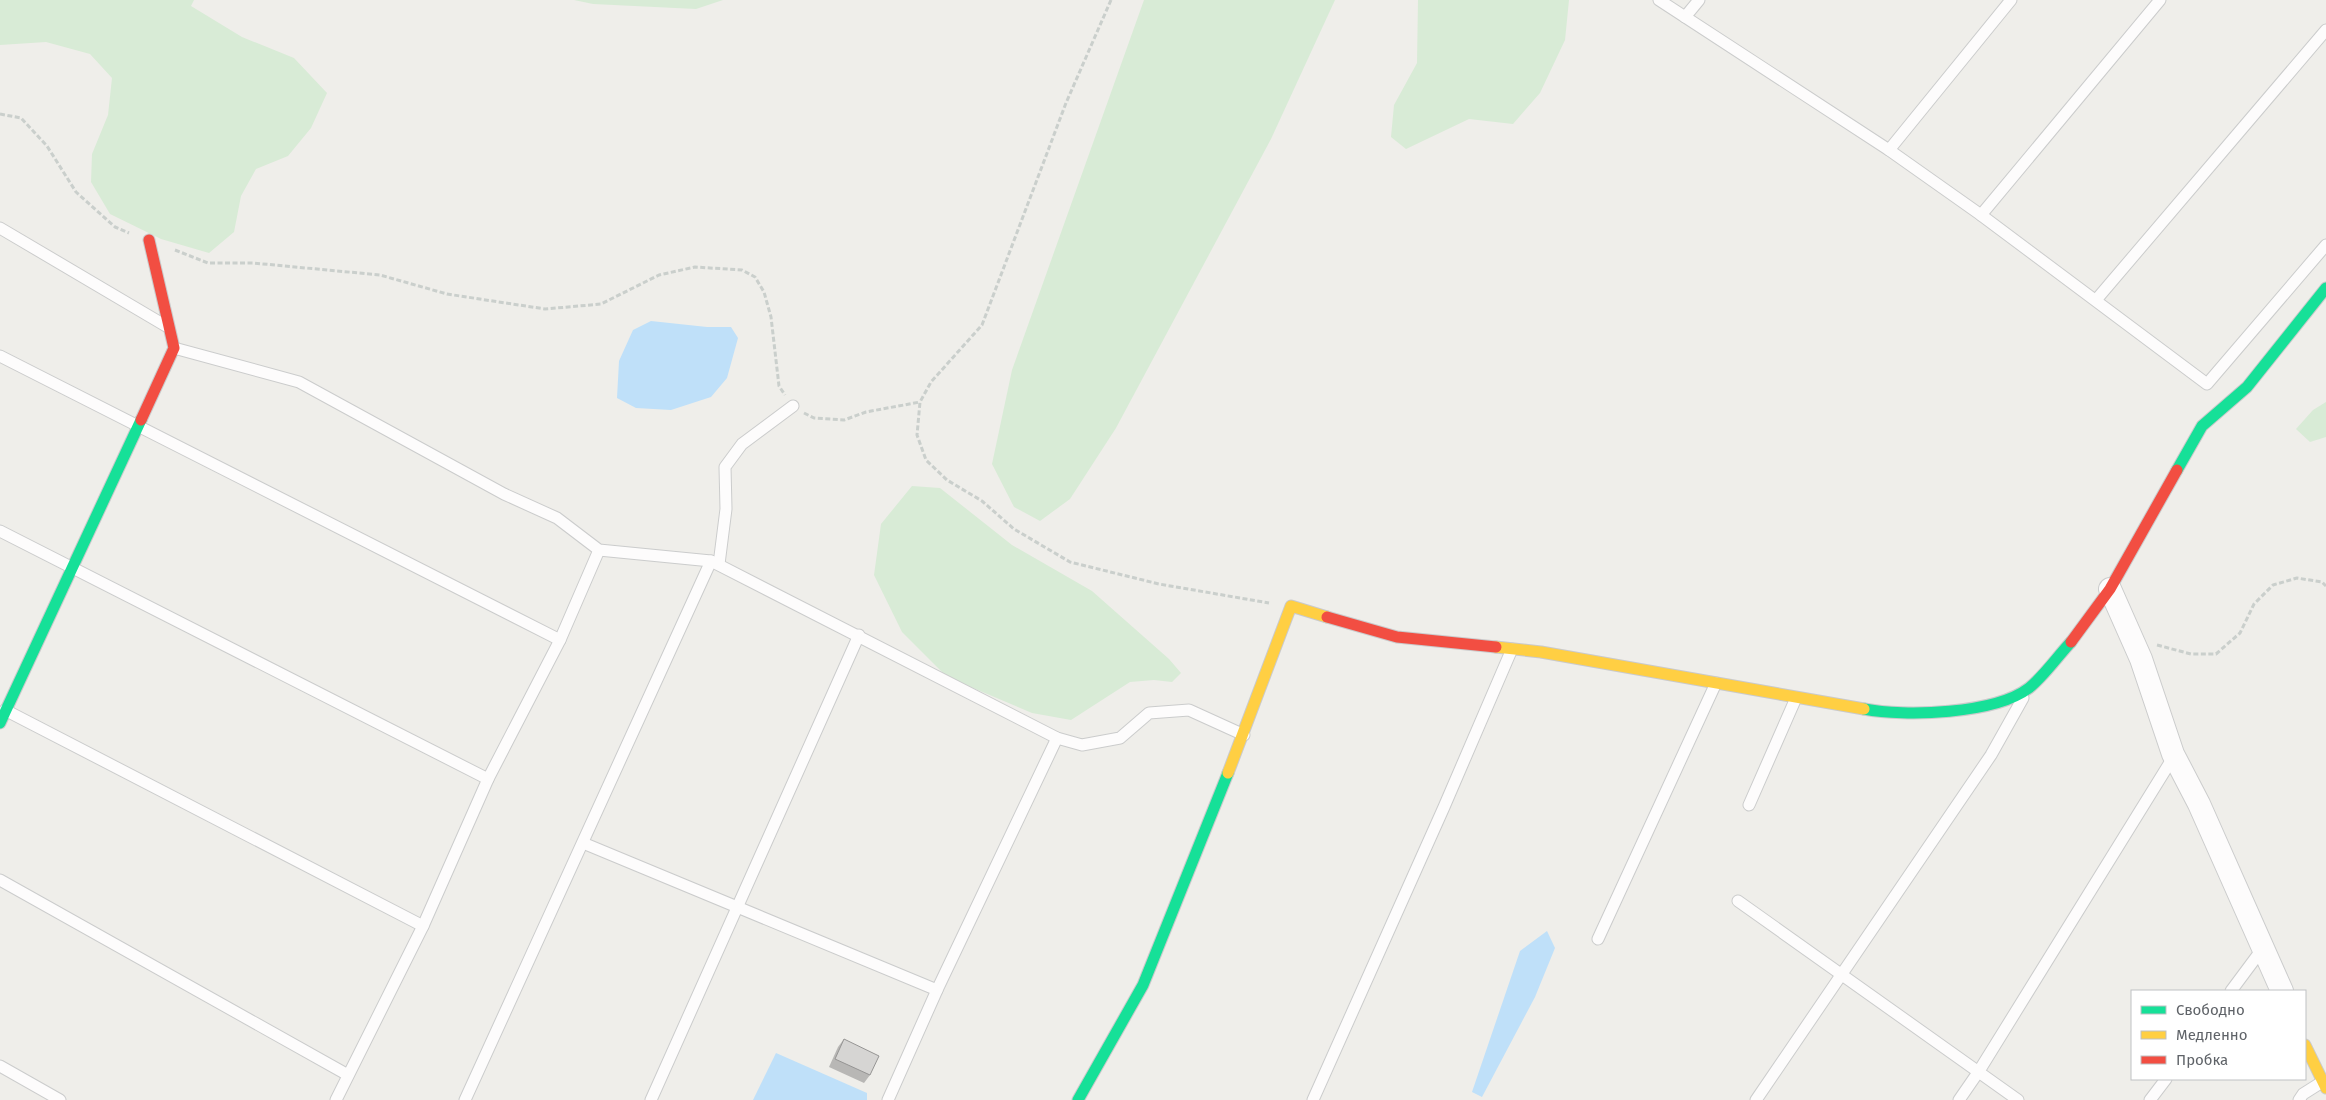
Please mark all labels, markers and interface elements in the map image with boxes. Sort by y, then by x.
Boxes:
legend [2131,990,2306,1080]
text: Свободно [2176,1001,2245,1019]
text: Медленно [2176,1026,2248,1044]
text: Пробка [2176,1051,2228,1069]

